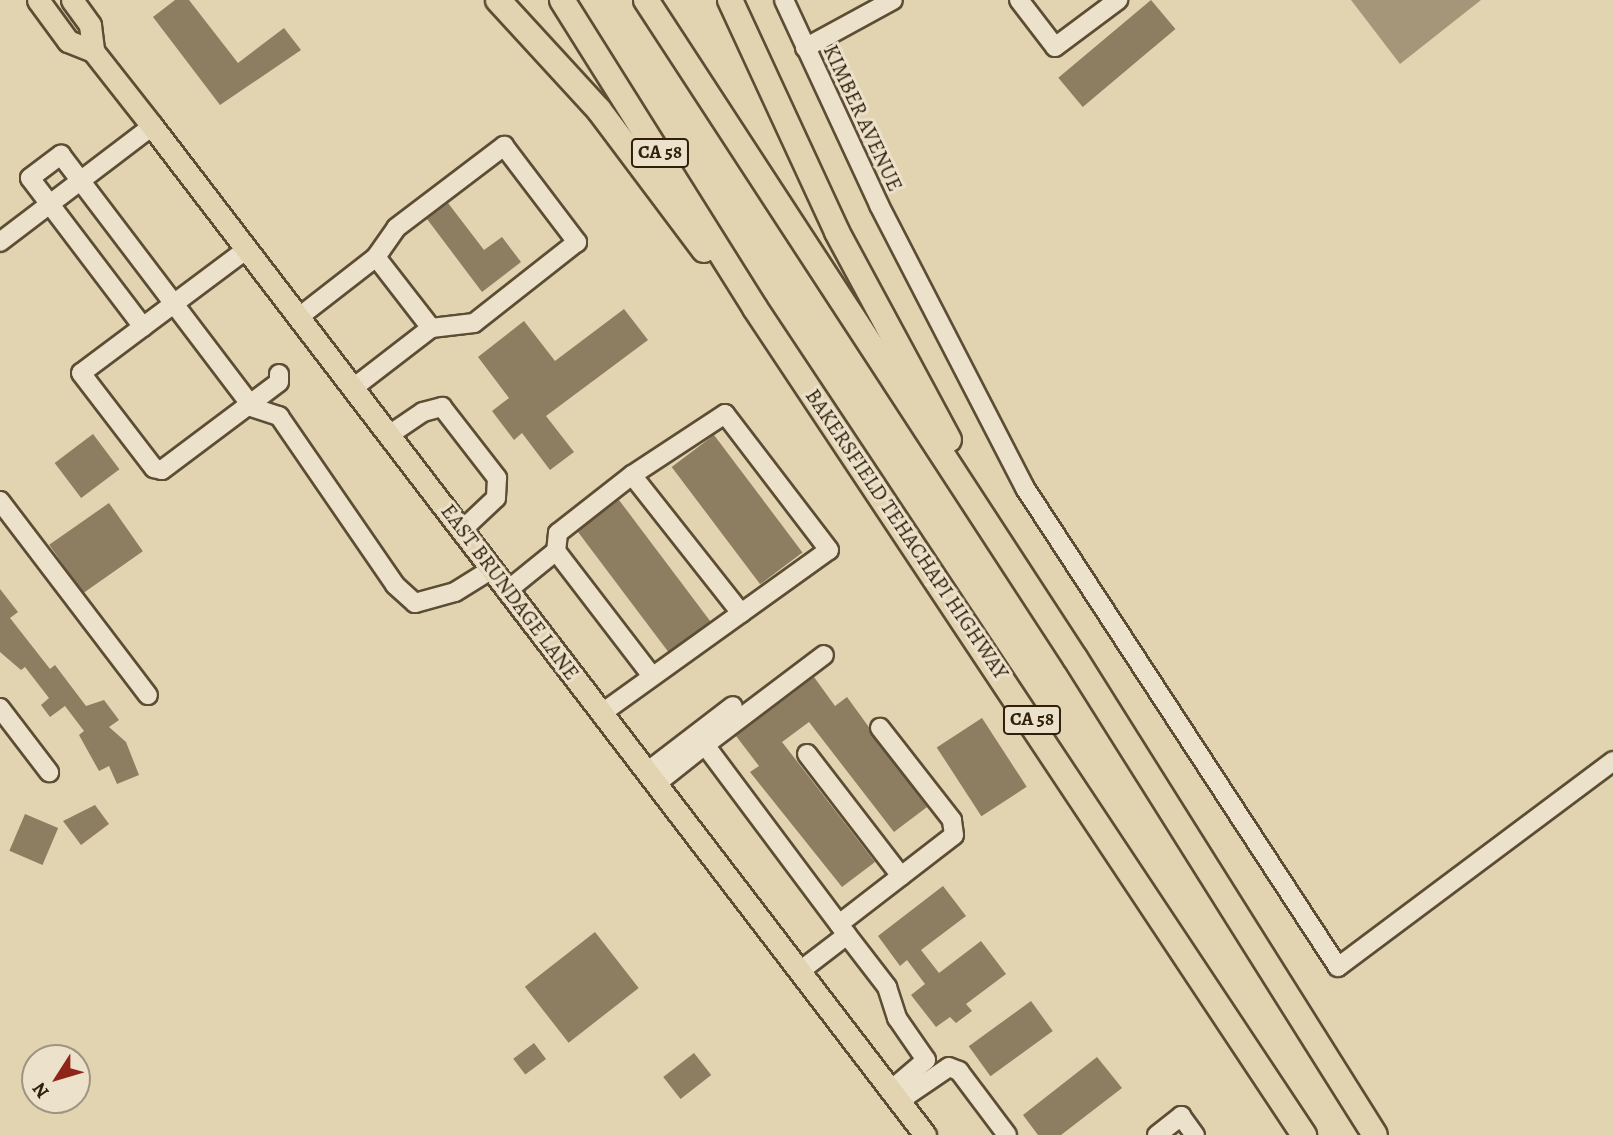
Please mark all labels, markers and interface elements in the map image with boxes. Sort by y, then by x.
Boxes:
street label: KIMBER AVENUE [818,41,908,195]
road number: CA 58 [630,138,690,168]
street label: BAKERSFIELD TEHACHAPI HIGHWAY [800,384,1014,684]
street label: EAST BRUNDAGE LANE [436,499,584,685]
road number: CA 58 [1002,705,1062,736]
north arrow [21,1044,91,1114]
text: N [26,1077,55,1104]

